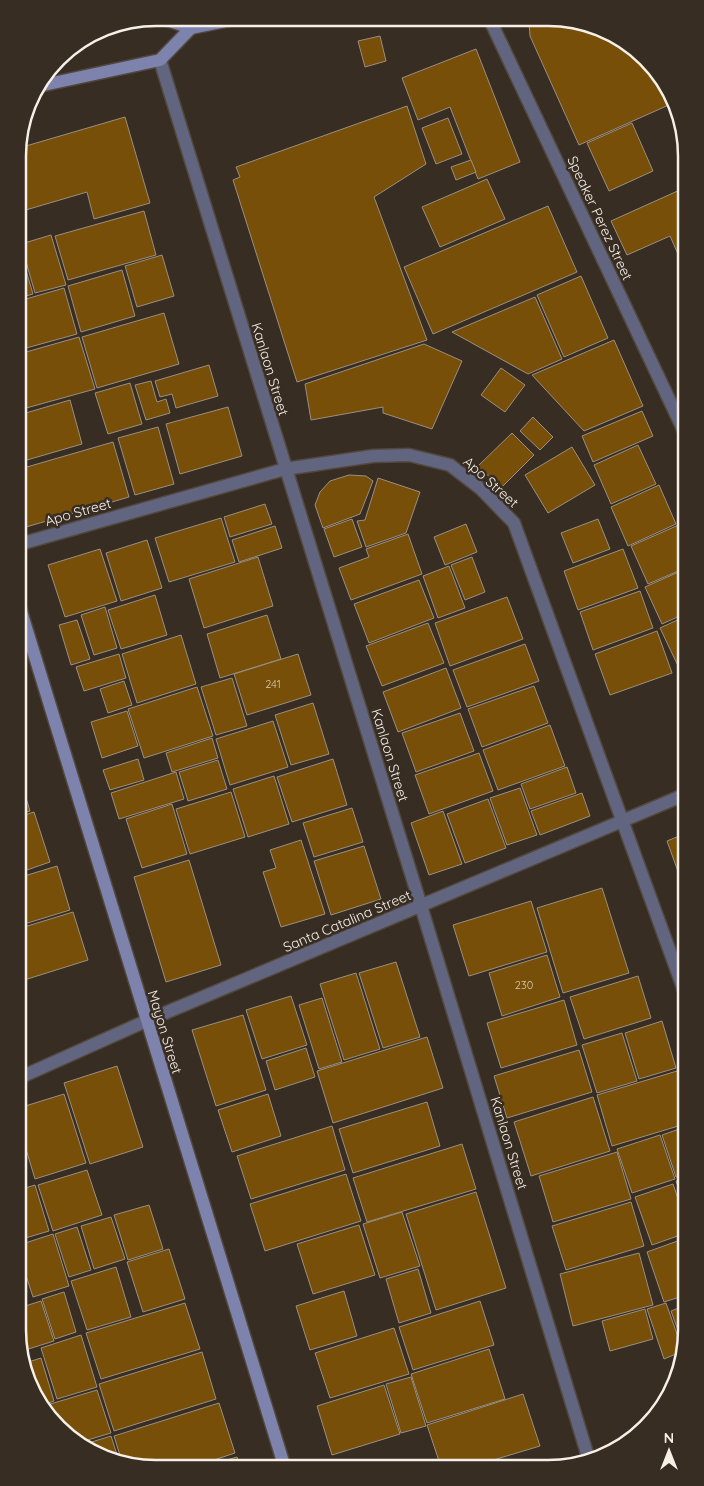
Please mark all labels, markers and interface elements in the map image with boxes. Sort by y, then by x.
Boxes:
street label: Speaker Perez Street [563,153,637,283]
street label: Kanlaon Street [247,320,293,418]
street label: Apo Street [460,453,523,512]
street label: Apo Street [43,494,113,530]
house number: 241 [265,677,281,691]
street label: Kanlaon Street [367,706,413,804]
street label: Santa Catalina Street [280,886,414,956]
house number: 230 [515,978,533,992]
street label: Mayon Street [144,988,186,1076]
street label: Kanlaon Street [486,1094,532,1192]
north arrow [644,1426,694,1476]
text: N [664,1429,674,1447]

